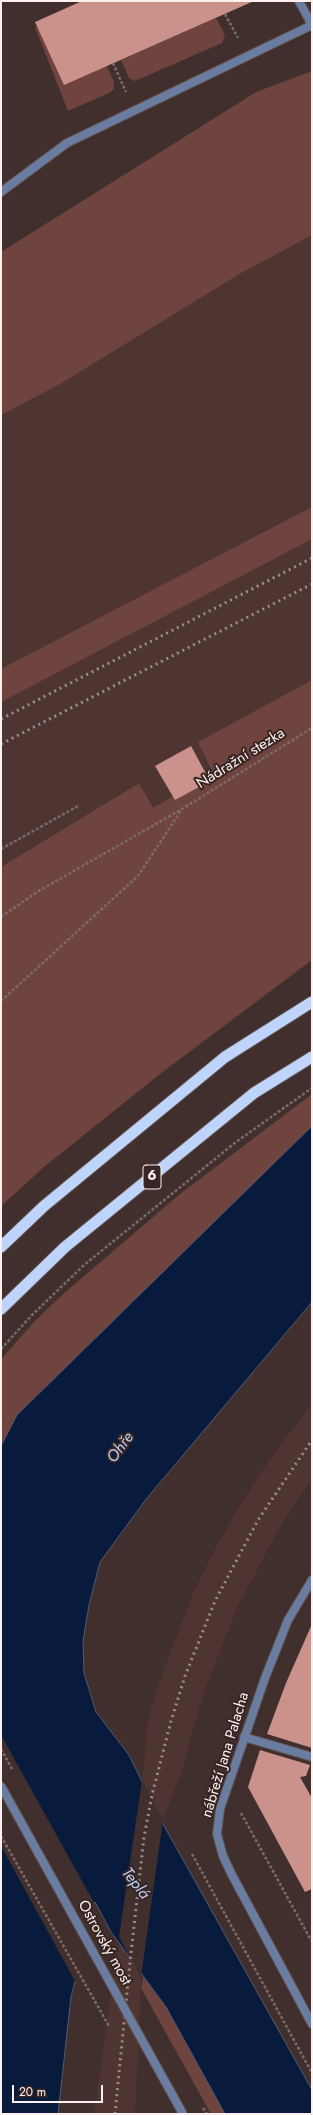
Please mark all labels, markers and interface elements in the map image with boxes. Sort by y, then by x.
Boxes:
street label: Nádražní stezka [193,725,289,793]
road number: 6 [143,1165,161,1189]
water label: Ohře [103,1429,139,1467]
street label: nábřeží Jana Palacha [198,1690,254,1820]
water label: Teplá [117,1864,153,1904]
street label: Ostrovský most [73,1897,135,1989]
scale bar [14,2077,105,2103]
text: 20 m [19,2083,46,2101]

